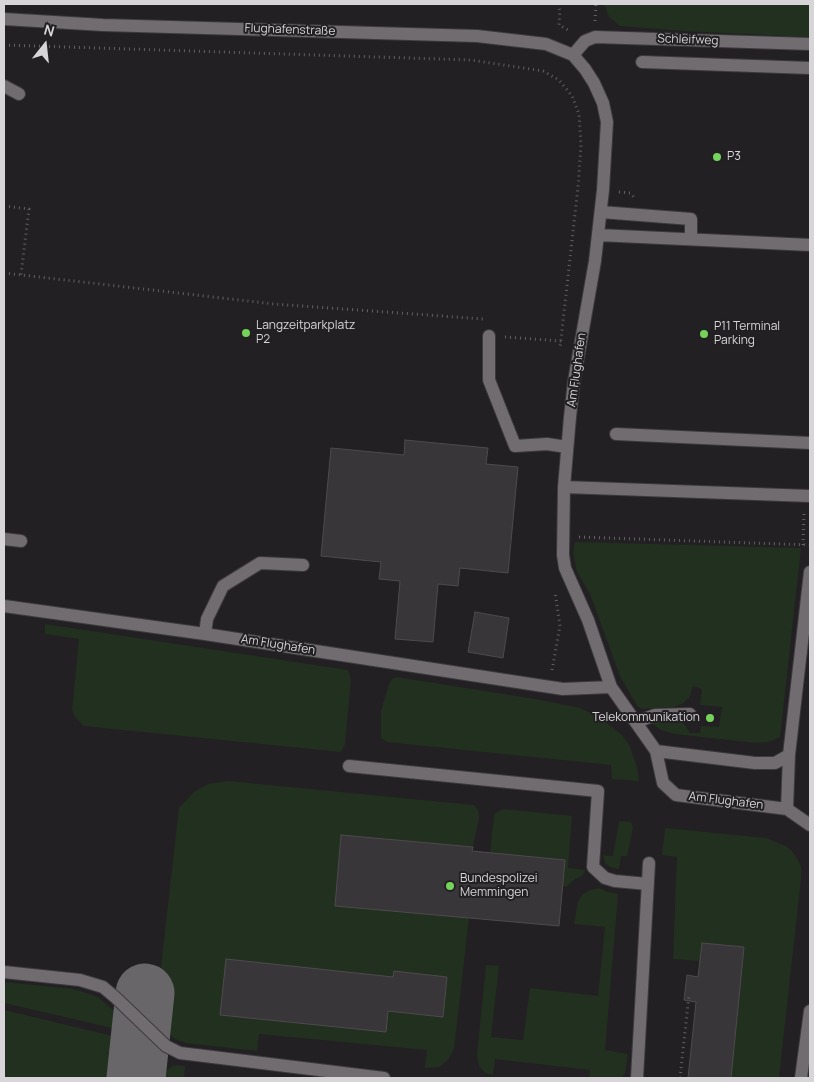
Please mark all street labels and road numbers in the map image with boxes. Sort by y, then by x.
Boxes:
street label: Flughafenstraße [244,21,336,39]
street label: Schleifweg [657,32,719,48]
street label: Am Flughafen [565,332,589,408]
street label: Am Flughafen [240,632,316,658]
street label: Am Flughafen [688,789,764,813]

